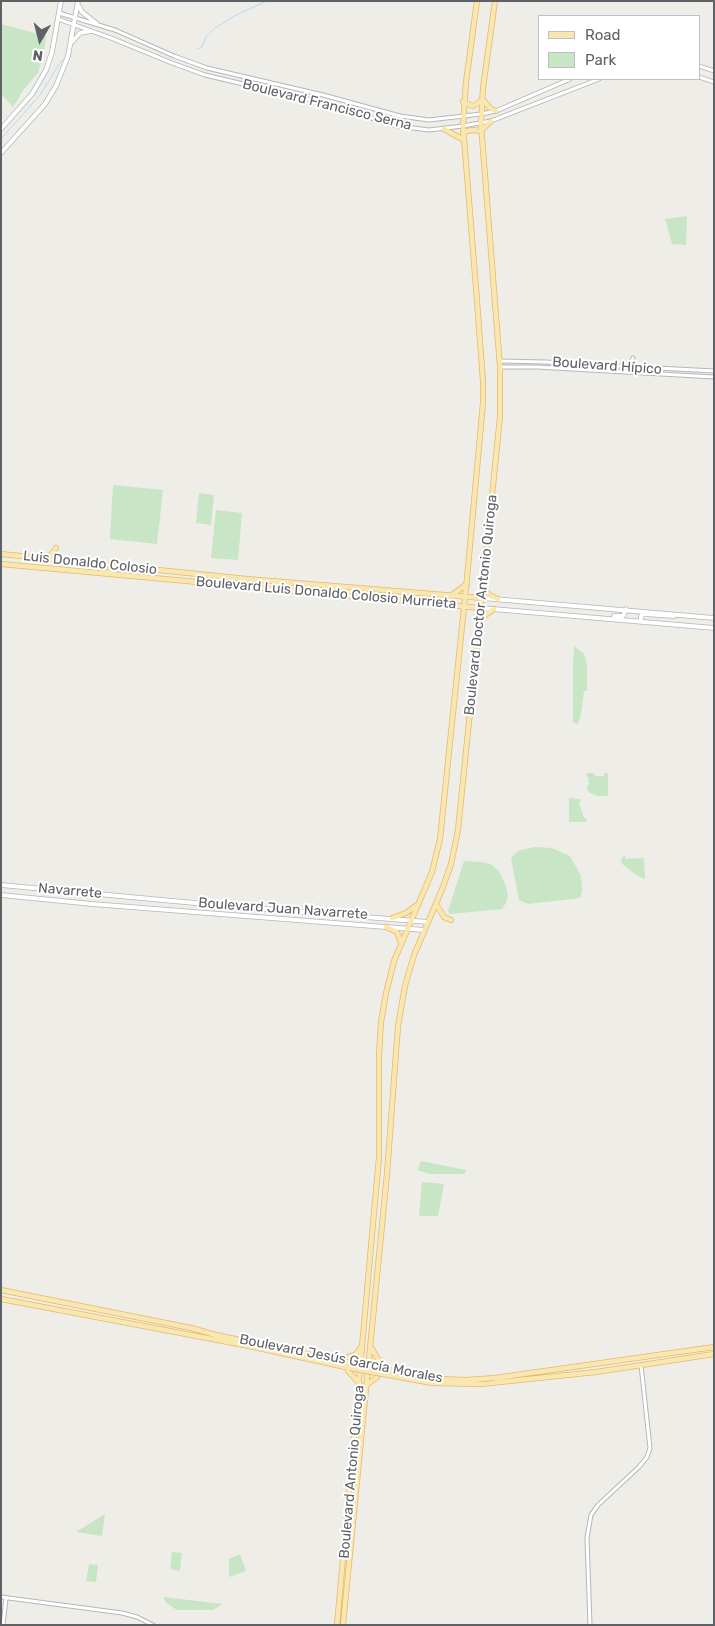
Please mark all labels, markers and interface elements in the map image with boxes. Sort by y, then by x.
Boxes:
north arrow [15,15,65,65]
legend [538,15,700,80]
text: Road [585,26,621,44]
text: N [32,46,44,64]
text: Park [585,51,616,69]
street label: Boulevard Francisco Serna [241,76,413,134]
street label: Boulevard Hípico [552,354,662,378]
street label: Boulevard Doctor Antonio Quiroga [461,494,501,716]
street label: Luis Donaldo Colosio [22,548,158,578]
street label: Boulevard Luis Donaldo Colosio Murrieta [195,573,457,613]
street label: Navarrete [37,880,103,902]
street label: Boulevard Juan Navarrete [198,895,368,923]
street label: Boulevard Jesús García Morales [238,1331,444,1387]
street label: Boulevard Antonio Quiroga [336,1385,368,1559]

